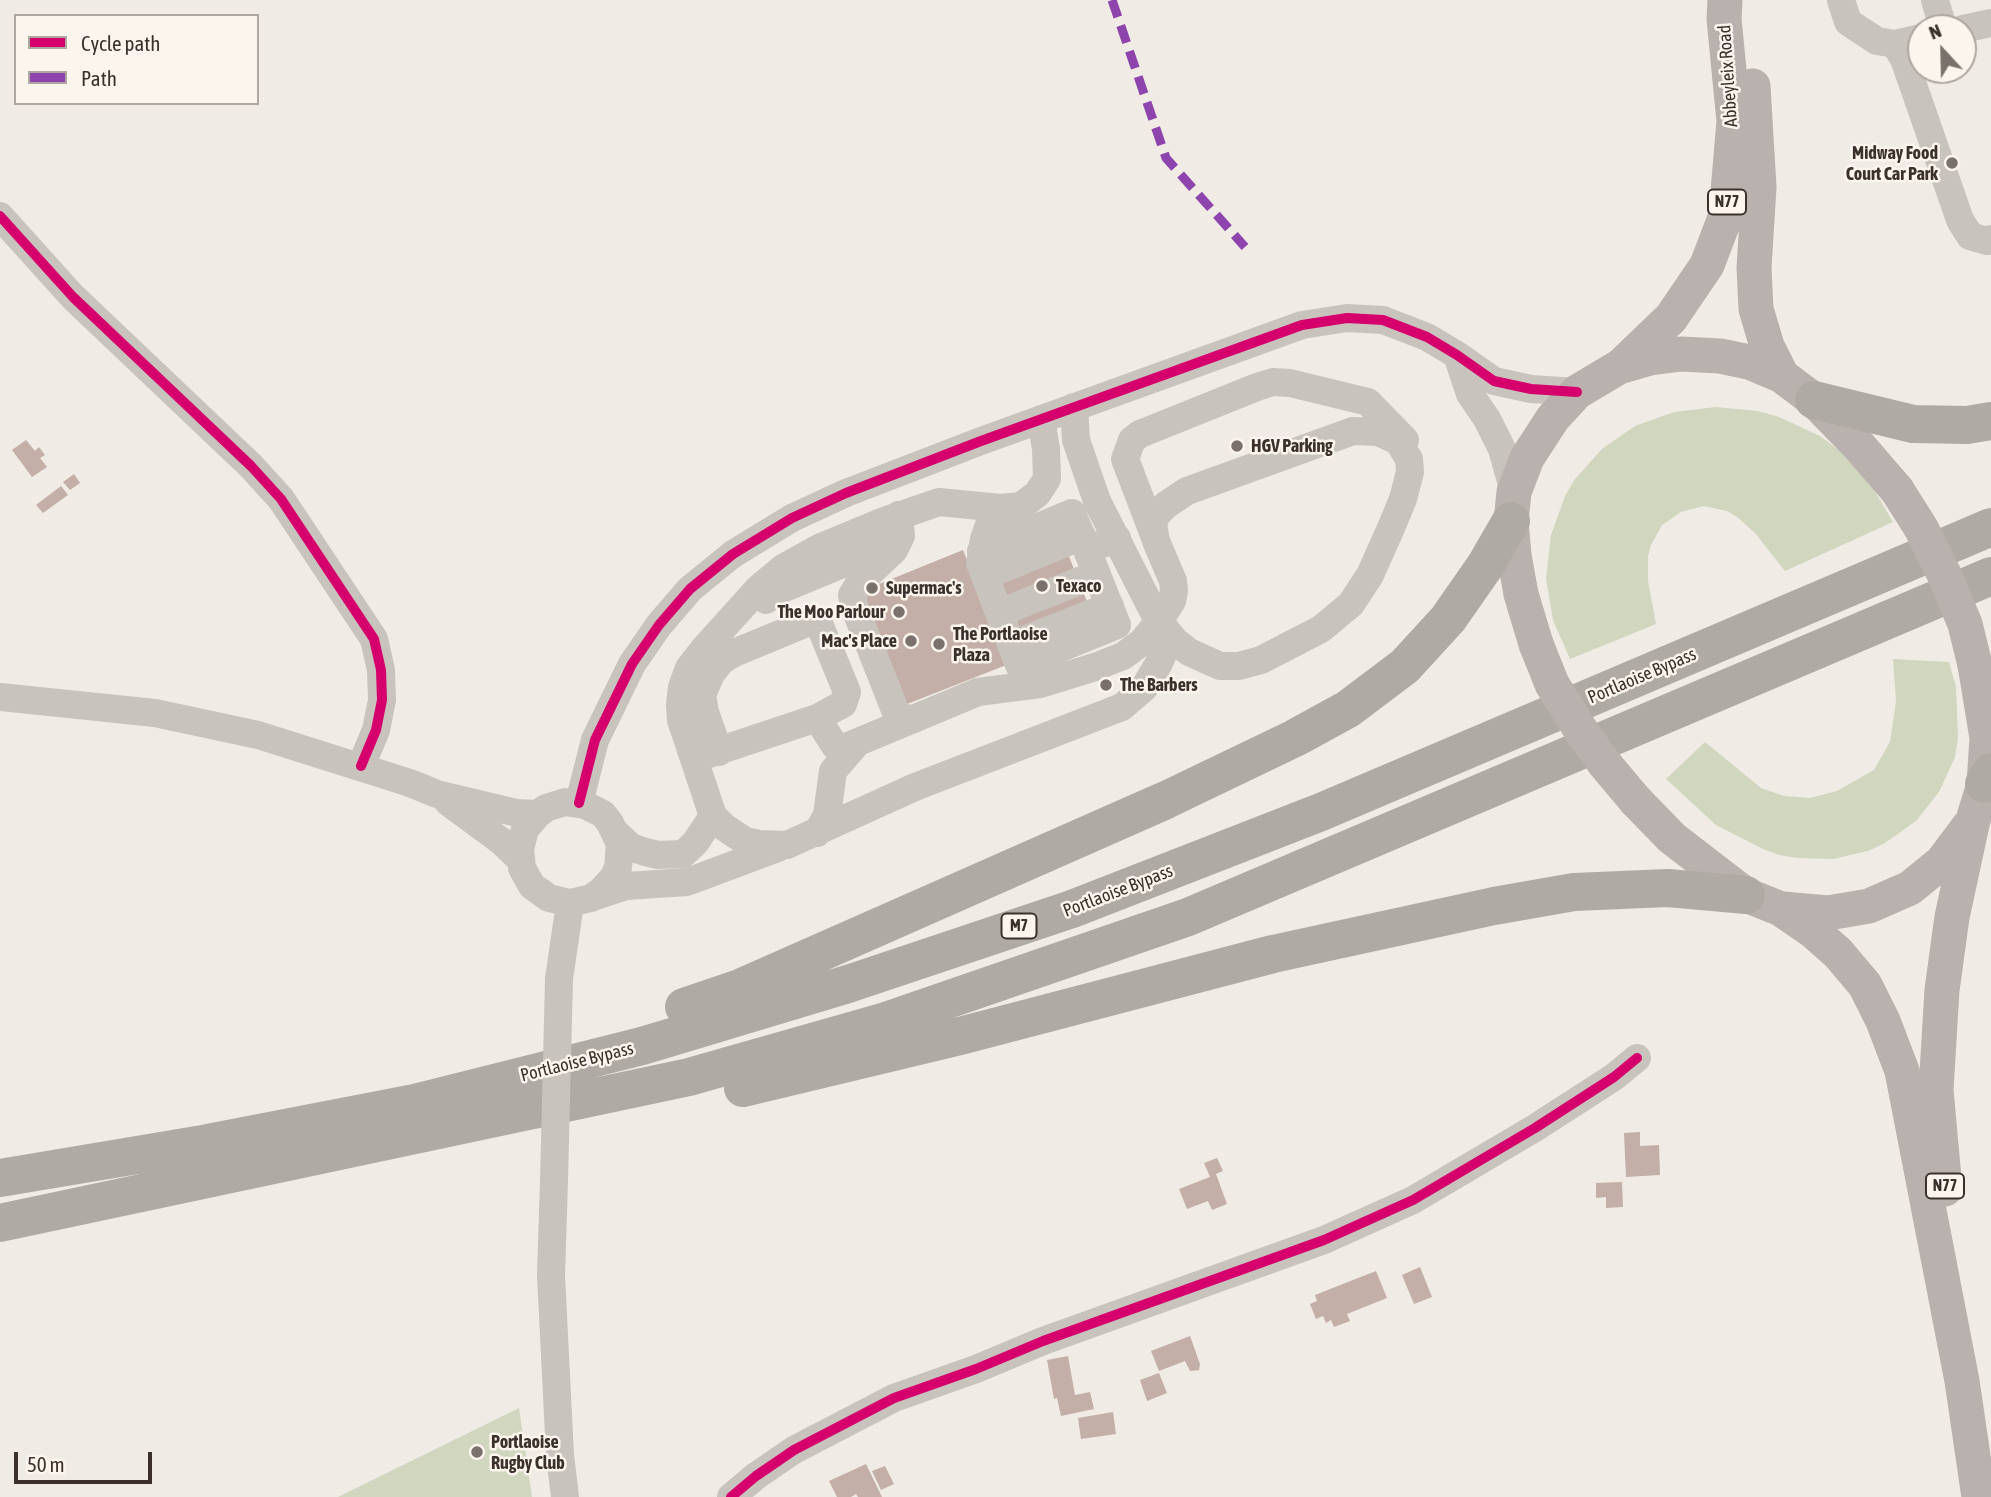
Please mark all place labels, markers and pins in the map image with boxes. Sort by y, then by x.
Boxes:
place label: Midway Food Court Car Park [1846,142,1938,184]
marker: Midway Food Court Car Park [1944,155,1960,171]
place label: HGV Parking [1251,435,1333,457]
marker: HGV Parking [1229,438,1245,454]
place label: Texaco [1056,575,1102,597]
place label: Supermac's [886,577,962,599]
marker: Texaco [1034,578,1050,594]
marker: Supermac's [864,580,880,596]
place label: The Moo Parlour [777,601,885,623]
marker: The Moo Parlour [891,604,907,620]
place label: The Portlaoise Plaza [953,623,1048,666]
place label: Mac's Place [821,630,897,652]
marker: Mac's Place [903,633,919,649]
marker: The Portlaoise Plaza [931,636,947,652]
place label: The Barbers [1120,674,1197,696]
marker: The Barbers [1098,677,1114,693]
place label: Portlaoise Rugby Club [491,1431,565,1474]
marker: Portlaoise Rugby Club [469,1444,485,1460]

